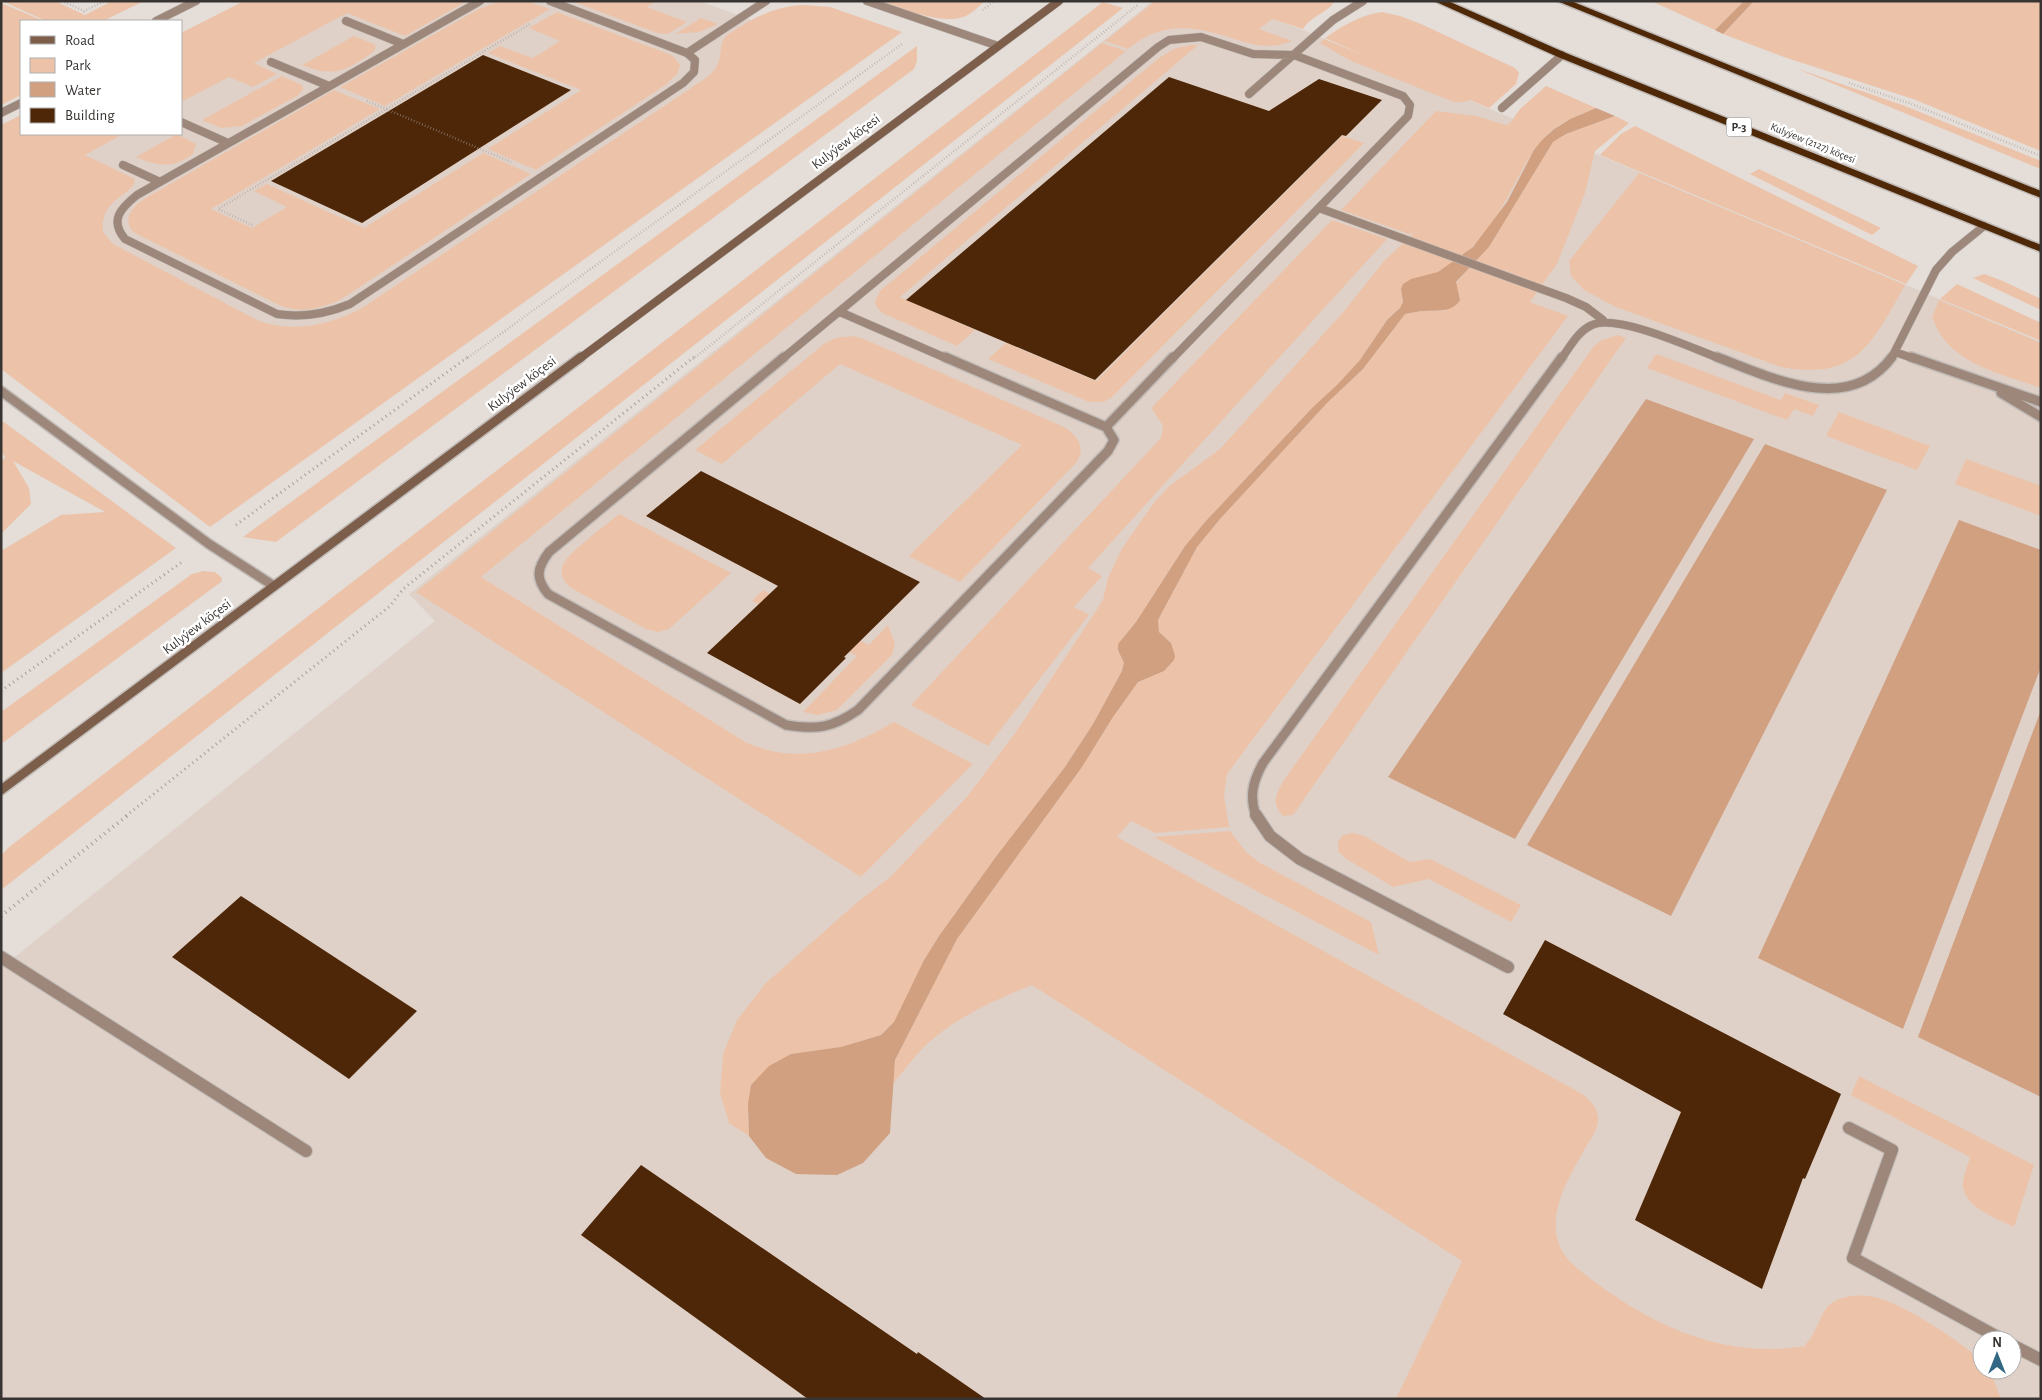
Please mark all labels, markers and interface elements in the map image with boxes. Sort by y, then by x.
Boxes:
legend [20,20,182,135]
text: Road [65,33,95,48]
text: Park [65,58,91,73]
text: Water [65,83,101,98]
text: Building [65,108,115,123]
street label: Kulyýew köçesi [809,112,883,172]
road number: P-3 [1726,118,1752,136]
street label: Kulyýew (2127) köçesi [1769,121,1857,165]
street label: Kulyýew köçesi [485,354,559,414]
street label: Kulyýew köçesi [160,597,234,657]
north arrow [1972,1330,2022,1380]
text: N [1992,1336,2002,1350]

